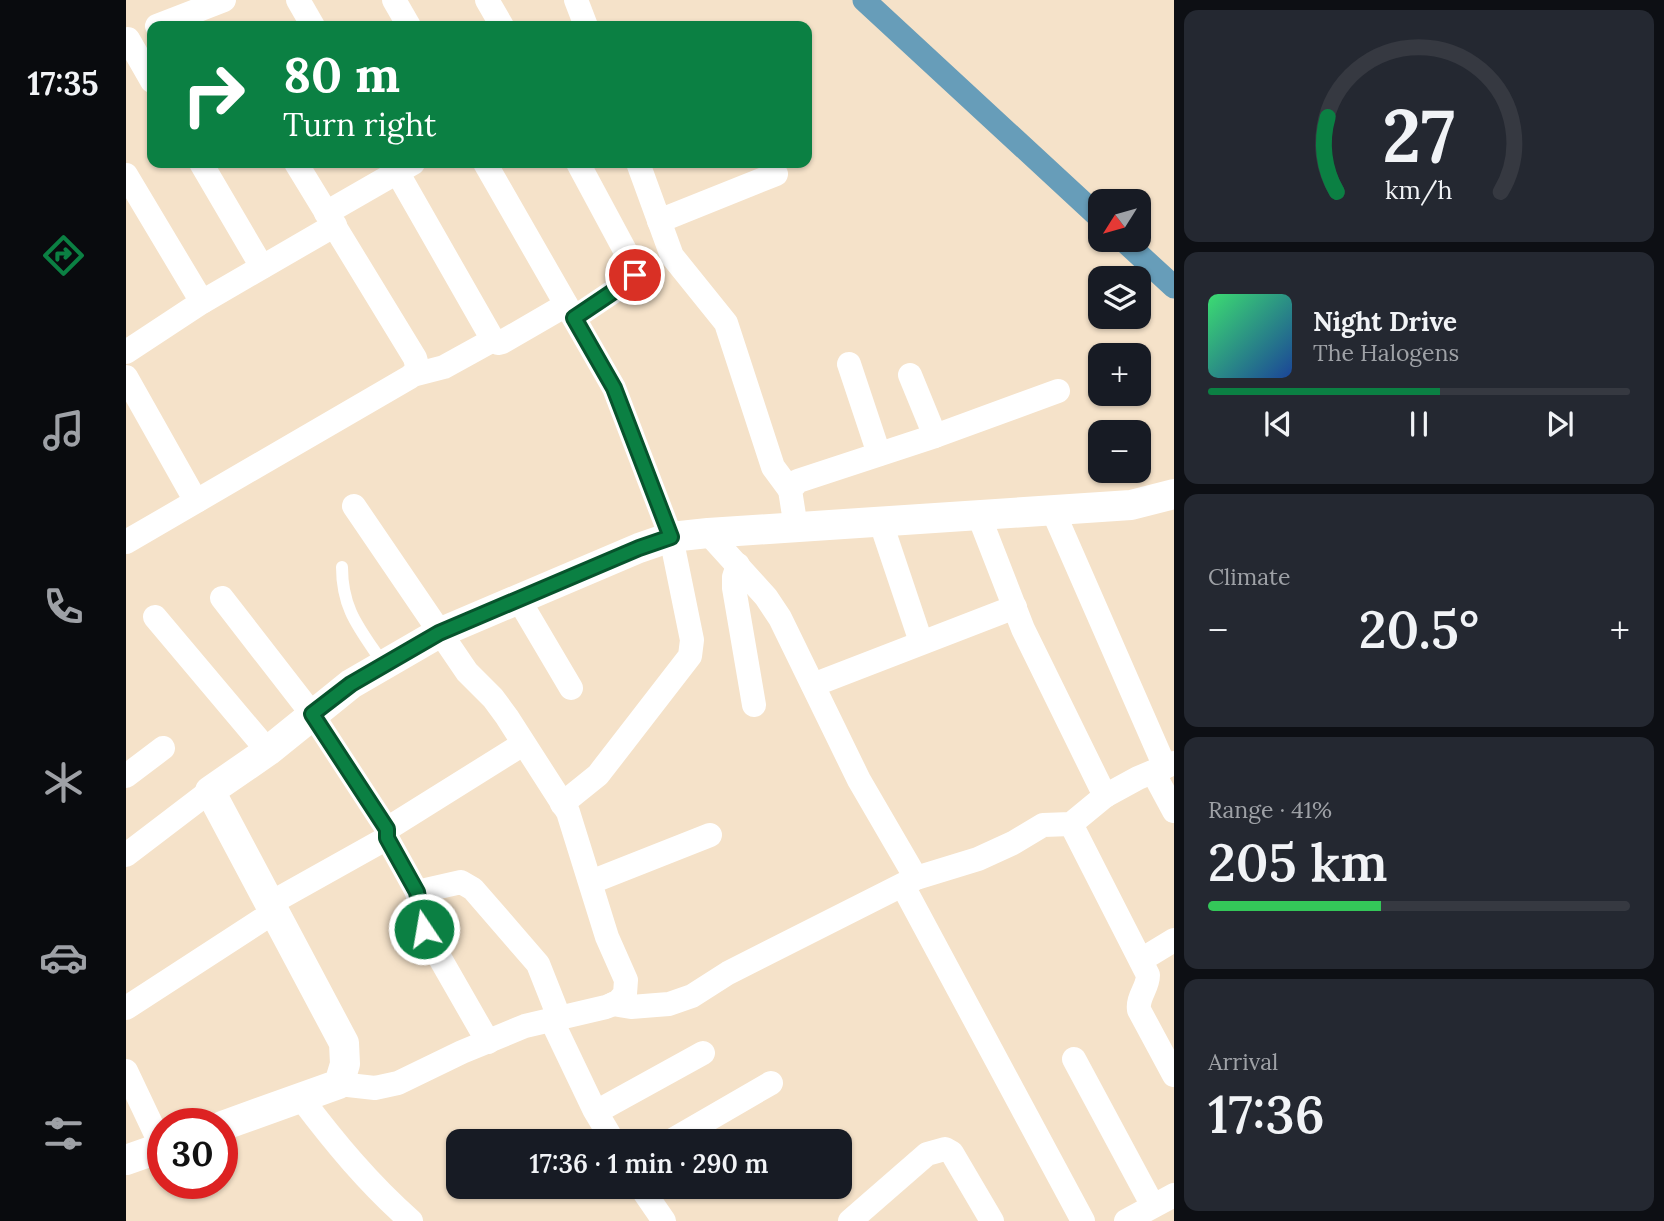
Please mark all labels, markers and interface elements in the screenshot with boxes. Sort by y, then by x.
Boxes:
text: 80 m [283,43,400,105]
icon: right [168,49,259,140]
text: 17:35 [27,63,99,104]
text: 27 [1383,89,1455,182]
text: Turn right [283,104,436,145]
text: km/h [1385,174,1453,206]
north arrow [1088,189,1152,252]
map controls [1088,189,1151,483]
icon: directions [39,231,88,280]
pin [605,245,665,305]
icon: arrive [616,256,654,294]
button: layers [1088,266,1151,329]
text: Night Drive [1313,305,1457,338]
text: The Halogens [1313,338,1459,367]
button: + [1088,343,1151,406]
icon: previous [1259,405,1297,443]
icon: pause [1400,405,1438,443]
icon: next [1541,405,1579,443]
icon: music [39,406,88,455]
button: − [1088,420,1151,483]
text: Climate [1208,562,1290,591]
icon: phone [39,582,88,631]
text: 20.5° [1359,596,1479,662]
text: − [1208,606,1228,654]
text: + [1610,606,1630,654]
icon: climate [39,758,88,807]
text: Range · 41% [1208,795,1332,824]
text: 205 km [1208,829,1388,895]
position arrow [387,892,461,966]
icon: car [39,933,88,982]
text: Arrival [1208,1047,1278,1076]
text: 17:36 [1208,1081,1325,1147]
speed limit sign: 30 [147,1108,238,1199]
icon: filters [39,1109,88,1158]
text: 17:36 · 1 min · 290 m [530,1147,768,1180]

